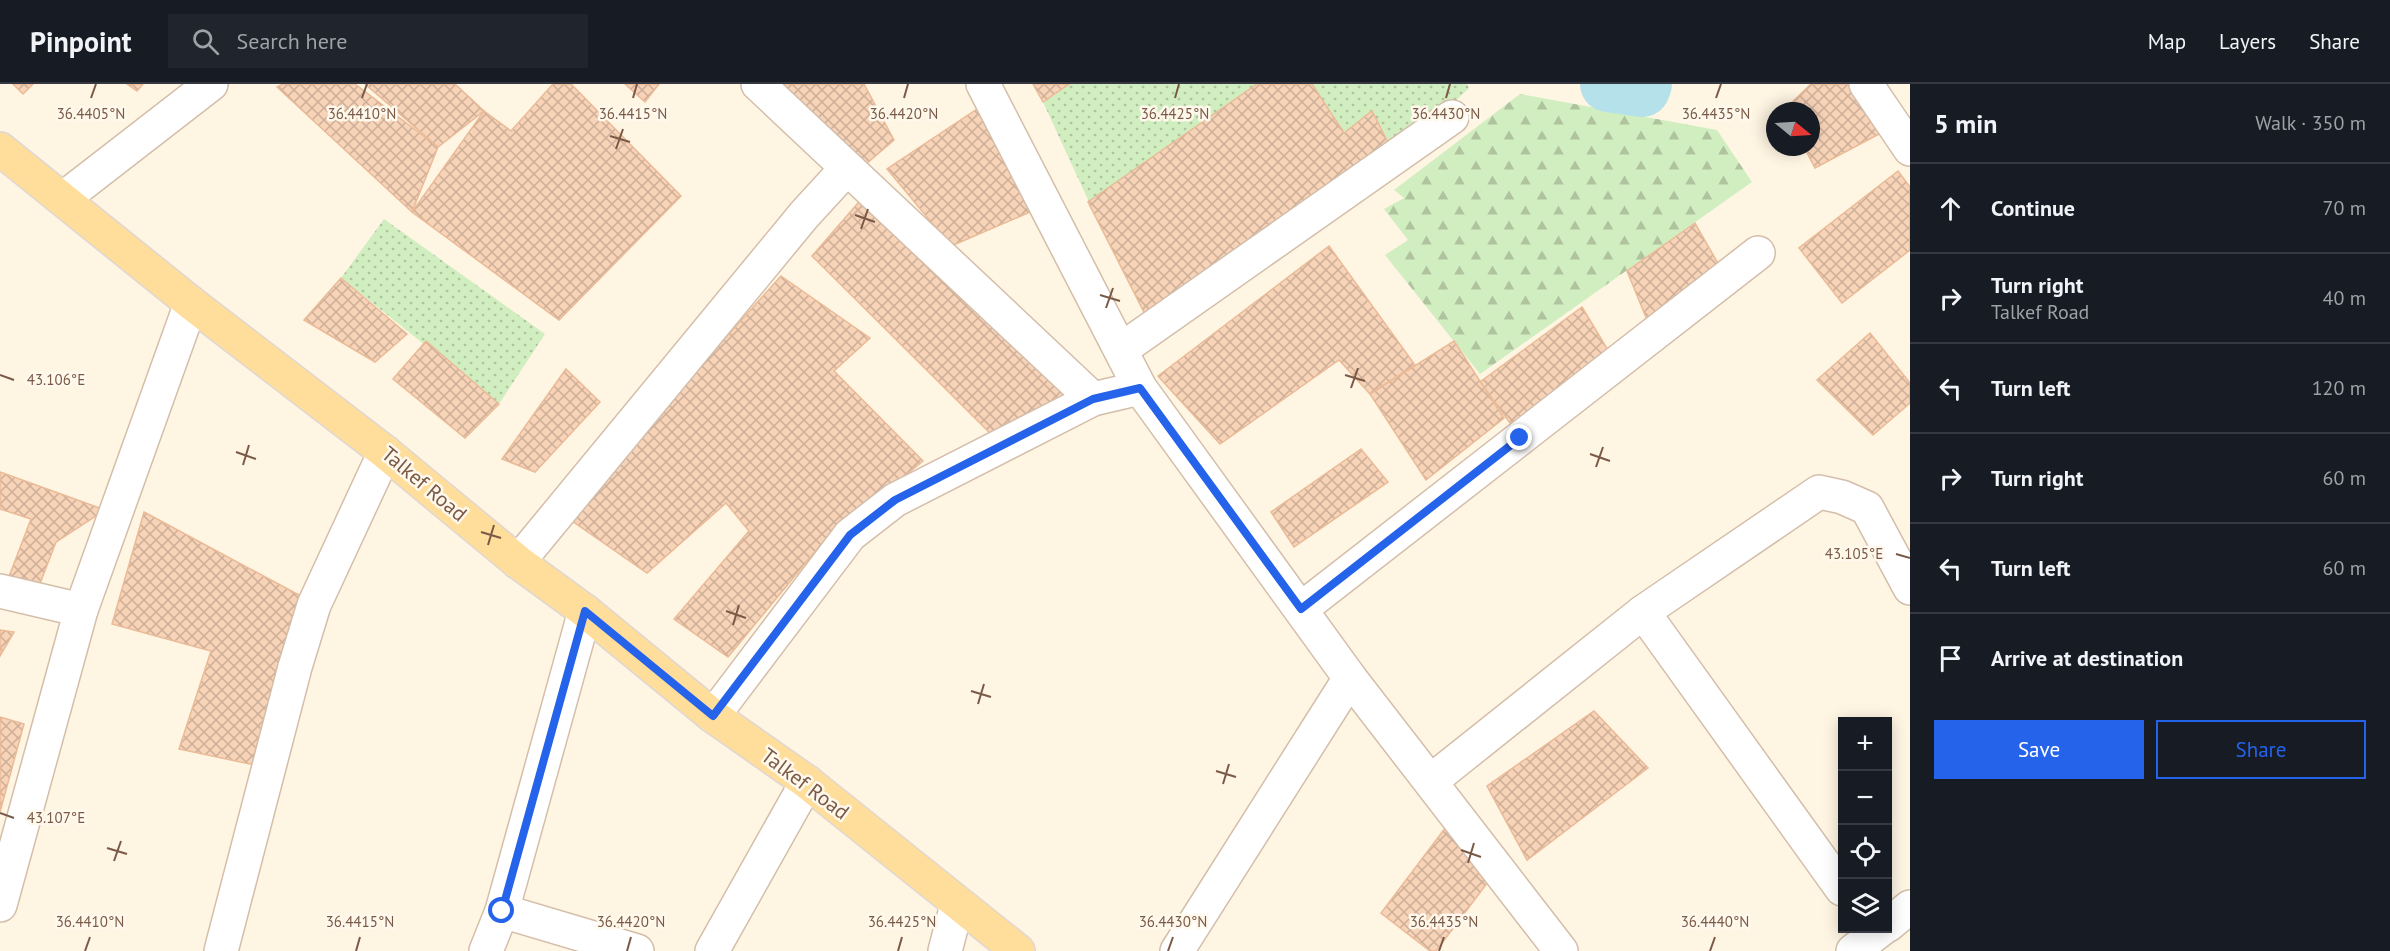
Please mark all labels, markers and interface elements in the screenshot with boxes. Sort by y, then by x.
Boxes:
search box [168,14,588,68]
text: Pinpoint [30,23,132,60]
icon: search [189,25,222,58]
text: Search here [237,27,347,55]
text: Map [2148,28,2186,55]
text: Layers [2219,28,2276,55]
text: Share [2309,28,2360,55]
north arrow [1766,102,1820,156]
text: 36.4405°N [57,104,125,123]
text: 36.4410°N [328,104,396,123]
text: 36.4415°N [599,104,667,123]
text: 36.4420°N [870,104,938,123]
text: 36.4425°N [1141,104,1209,123]
text: 36.4430°N [1412,104,1480,123]
text: 36.4435°N [1682,104,1750,123]
text: 5 min [1934,107,1997,140]
text: Walk · 350 m [2255,110,2366,136]
icon: ahead [1934,192,1967,225]
text: Continue [1991,194,2075,222]
text: 70 m [2323,195,2366,221]
text: Turn right [1991,271,2083,299]
icon: right [1934,282,1967,315]
text: 40 m [2323,285,2366,311]
text: Talkef Road [1991,299,2089,325]
text: 43.106°E [27,370,85,389]
icon: left [1934,372,1967,405]
text: Turn left [1991,374,2071,402]
text: 120 m [2312,375,2366,401]
route end [1506,424,1532,450]
street label: Talkef Road [376,440,473,527]
icon: right [1934,462,1967,495]
text: Turn right [1991,464,2083,492]
text: 60 m [2323,465,2366,491]
text: 43.105°E [1825,544,1883,563]
icon: left [1934,552,1967,585]
text: Turn left [1991,554,2071,582]
text: 60 m [2323,555,2366,581]
icon: arrive [1934,642,1967,675]
text: Arrive at destination [1991,644,2183,672]
map controls [1838,717,1892,933]
button: + [1838,717,1892,771]
button: Save [1934,720,2144,779]
button: Share [2156,720,2366,779]
street label: Talkef Road [756,742,855,825]
button: − [1838,771,1892,825]
text: 43.107°E [27,808,85,827]
button: locate [1838,825,1892,879]
button: layers [1838,879,1892,933]
route start [488,897,514,923]
text: 36.4410°N [56,912,124,931]
text: 36.4415°N [326,912,394,931]
text: 36.4420°N [597,912,665,931]
text: 36.4425°N [868,912,936,931]
text: 36.4430°N [1139,912,1207,931]
text: 36.4435°N [1410,912,1478,931]
text: 36.4440°N [1681,912,1749,931]

